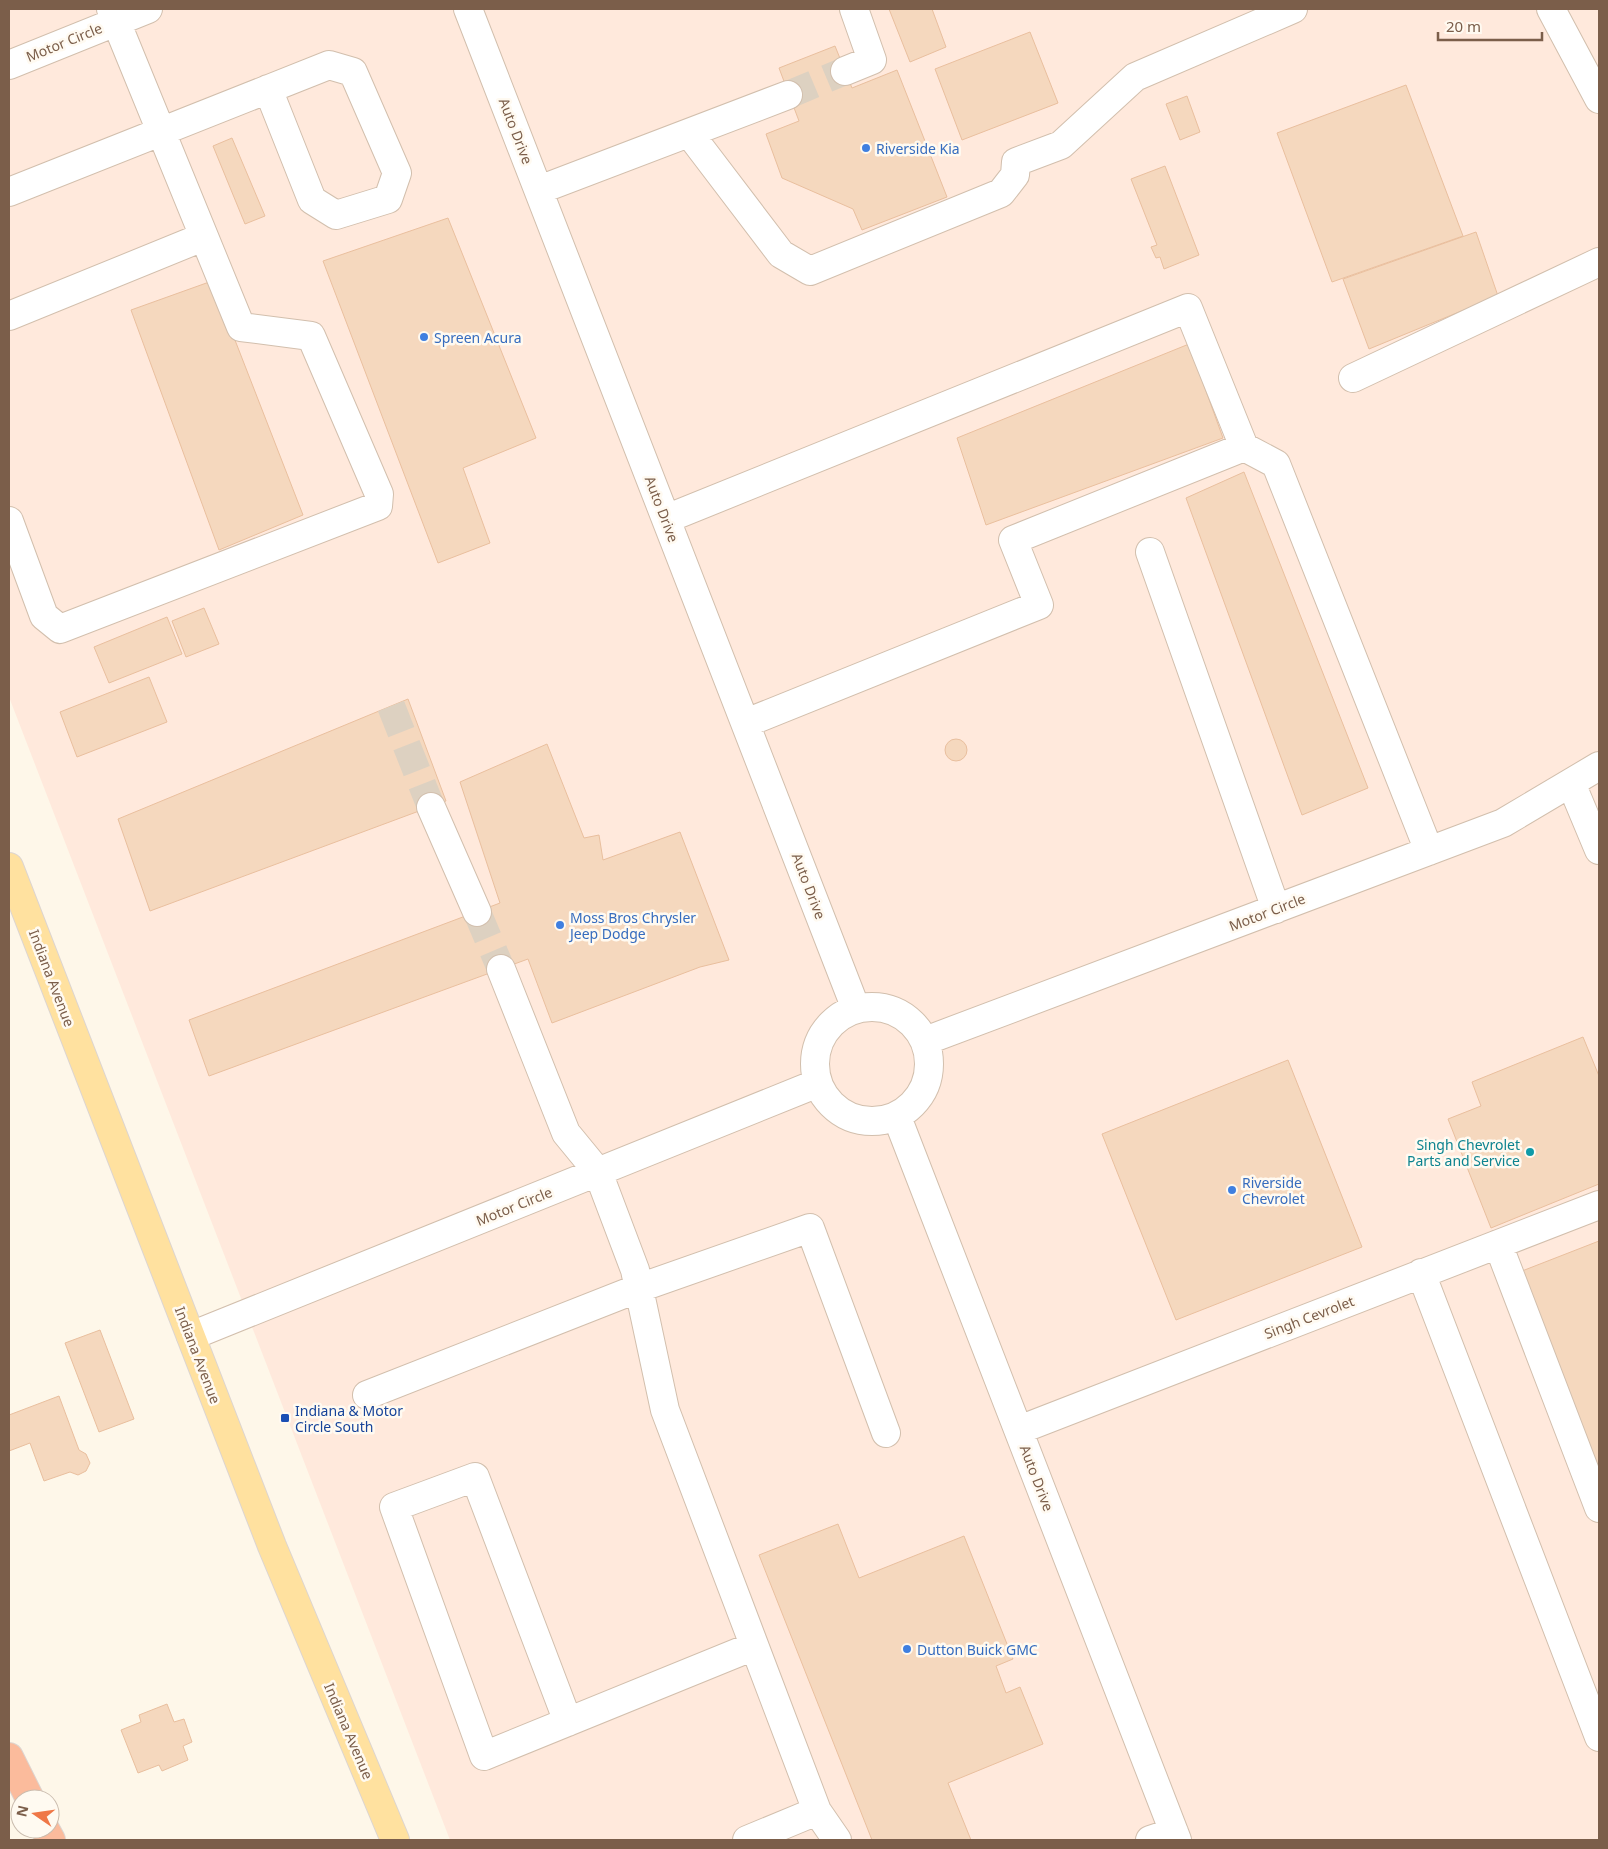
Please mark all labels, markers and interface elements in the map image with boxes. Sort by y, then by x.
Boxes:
scale bar [1438,10,1542,42]
text: 20 m [1446,16,1481,36]
street label: Motor Circle [23,18,105,66]
street label: Auto Drive [495,95,537,167]
place label: Riverside Kia [876,139,960,158]
marker: Riverside Kia [860,142,872,154]
place label: Spreen Acura [434,328,522,347]
marker: Spreen Acura [418,331,430,343]
street label: Auto Drive [641,473,683,545]
street label: Auto Drive [788,850,830,922]
street label: Motor Circle [1226,889,1308,935]
place label: Moss Bros Chrysler Jeep Dodge [568,908,696,943]
marker: Moss Bros Chrysler Jeep Dodge [554,919,566,931]
street label: Indiana Avenue [25,927,79,1029]
place label: Singh Chevrolet Parts and Service [1407,1135,1520,1170]
marker: Singh Chevrolet Parts and Service [1524,1146,1536,1158]
place label: Riverside Chevrolet [1242,1173,1305,1208]
street label: Motor Circle [473,1182,555,1230]
marker: Riverside Chevrolet [1226,1184,1238,1196]
street label: Singh Cevrolet [1261,1291,1357,1343]
street label: Indiana Avenue [171,1304,225,1406]
place label: Indiana & Motor Circle South [295,1401,403,1436]
marker: Indiana & Motor Circle South [279,1412,291,1424]
street label: Auto Drive [1016,1442,1058,1514]
place label: Dutton Buick GMC [917,1640,1038,1659]
marker: Dutton Buick GMC [901,1643,913,1655]
street label: Indiana Avenue [320,1680,378,1782]
north arrow [10,1789,60,1839]
text: N [11,1803,32,1819]

